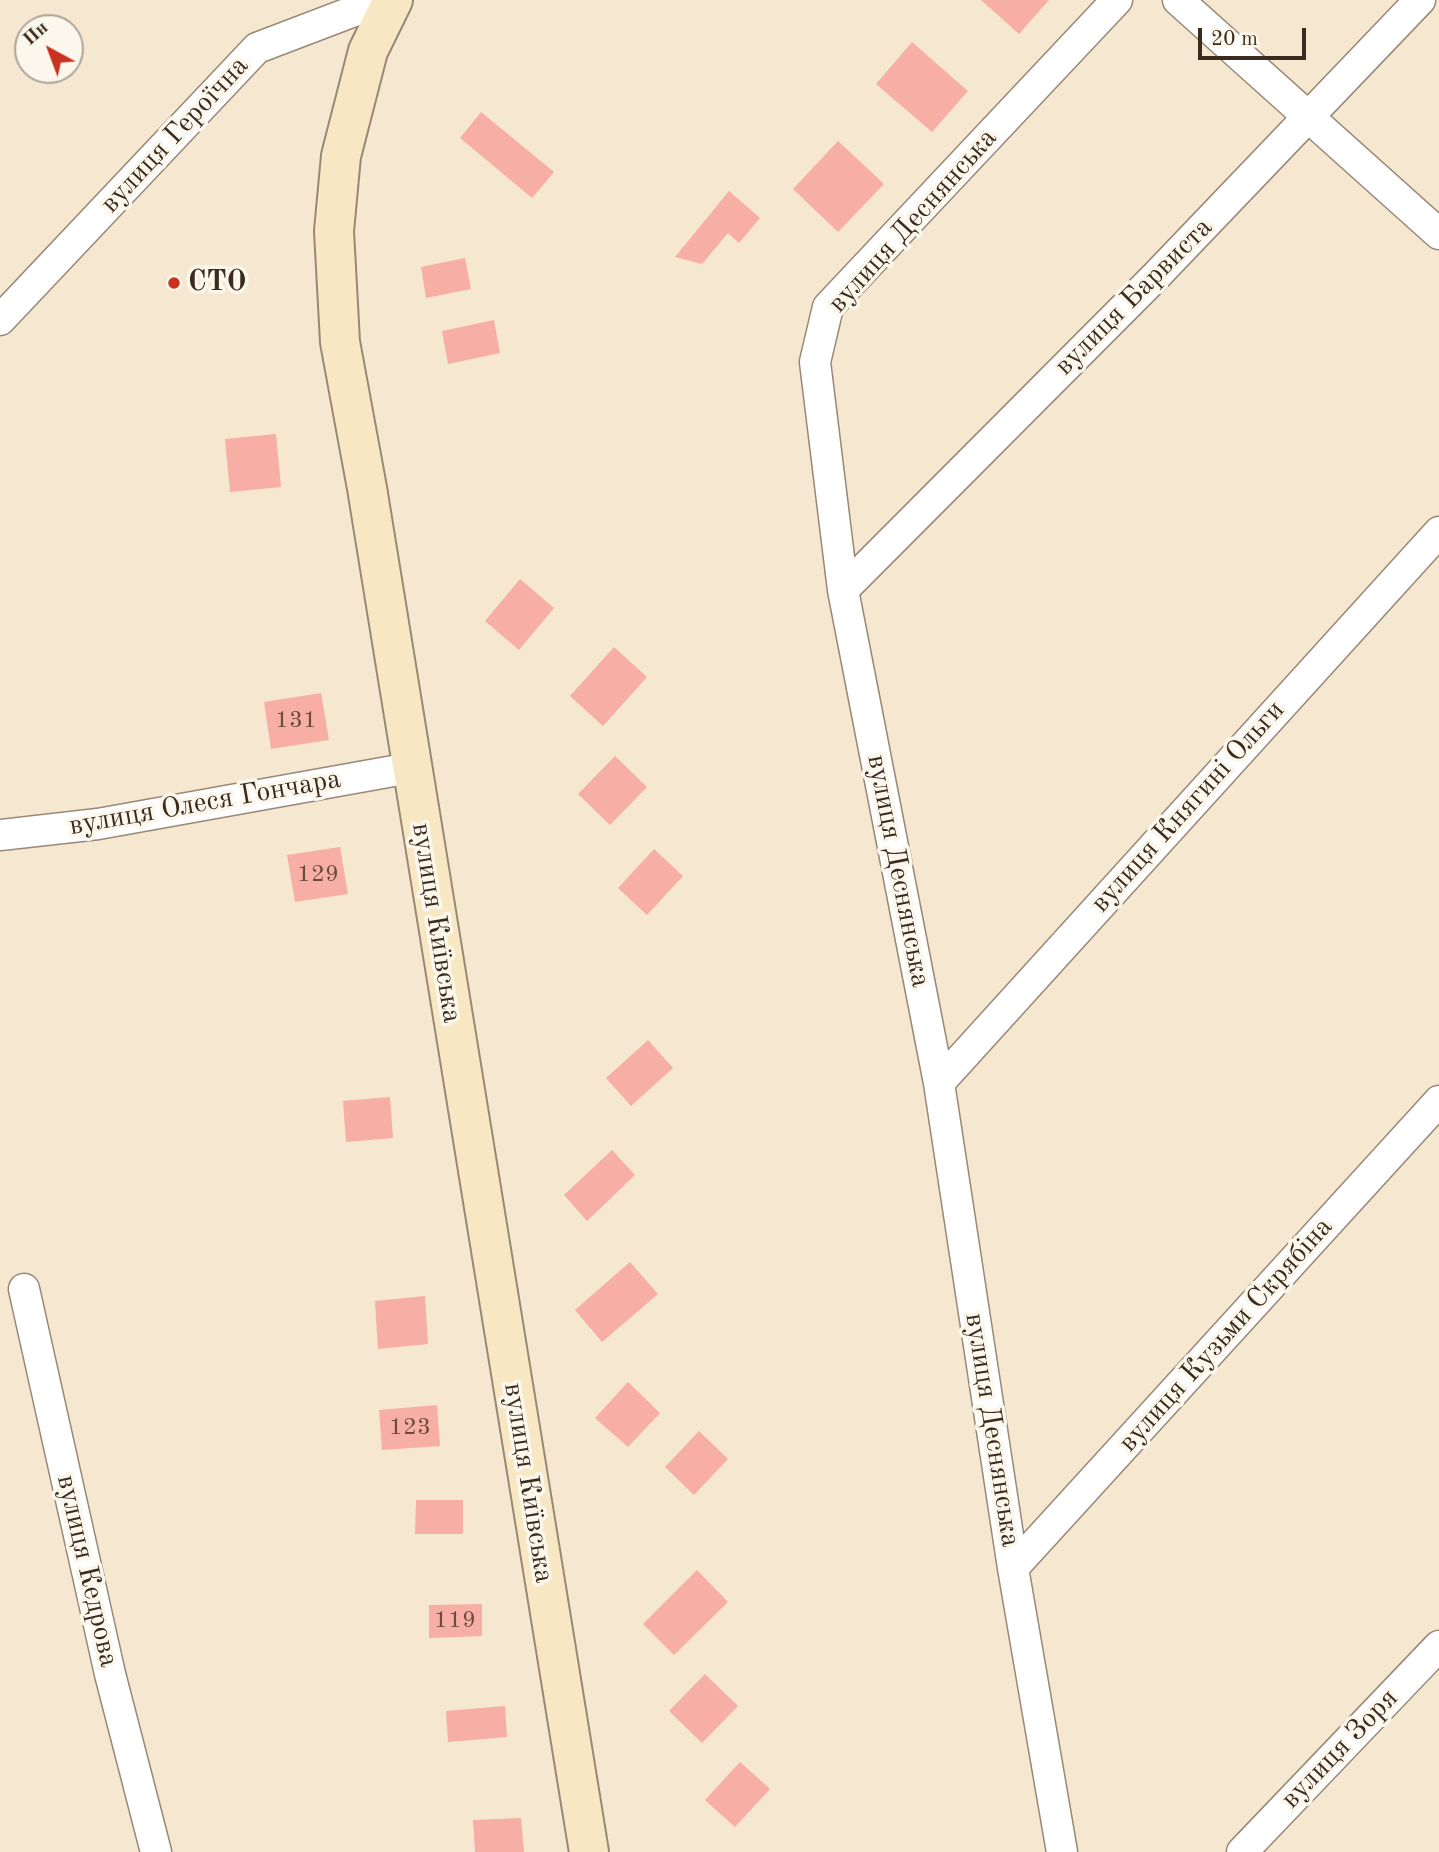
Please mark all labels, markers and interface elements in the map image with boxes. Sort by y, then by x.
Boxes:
north arrow [14,14,84,84]
scale bar [1201,14,1310,58]
text: Пн [20,19,52,50]
text: 20 m [1211,29,1258,50]
street label: вулиця Героїчна [94,50,256,220]
street label: вулиця Деснянська [821,122,1005,320]
street label: вулиця Барвиста [1048,211,1220,383]
place label: СТО [188,266,246,300]
marker: СТО [166,275,182,291]
street label: вулиця Княгині Ольги [1084,694,1292,920]
house number: 131 [275,707,317,735]
street label: вулиця Деснянська [859,752,937,990]
street label: вулиця Олеся Гончара [66,763,344,843]
street label: вулиця Київська [404,821,468,1025]
house number: 129 [297,861,339,889]
street label: вулиця Кузьми Скрябіна [1112,1211,1340,1459]
street label: вулиця Деснянська [957,1311,1027,1549]
street label: вулиця Київська [496,1381,560,1585]
house number: 123 [389,1414,431,1442]
street label: вулиця Кедрова [49,1472,125,1670]
house number: 119 [434,1607,476,1635]
street label: вулиця Зоря [1274,1682,1406,1816]

